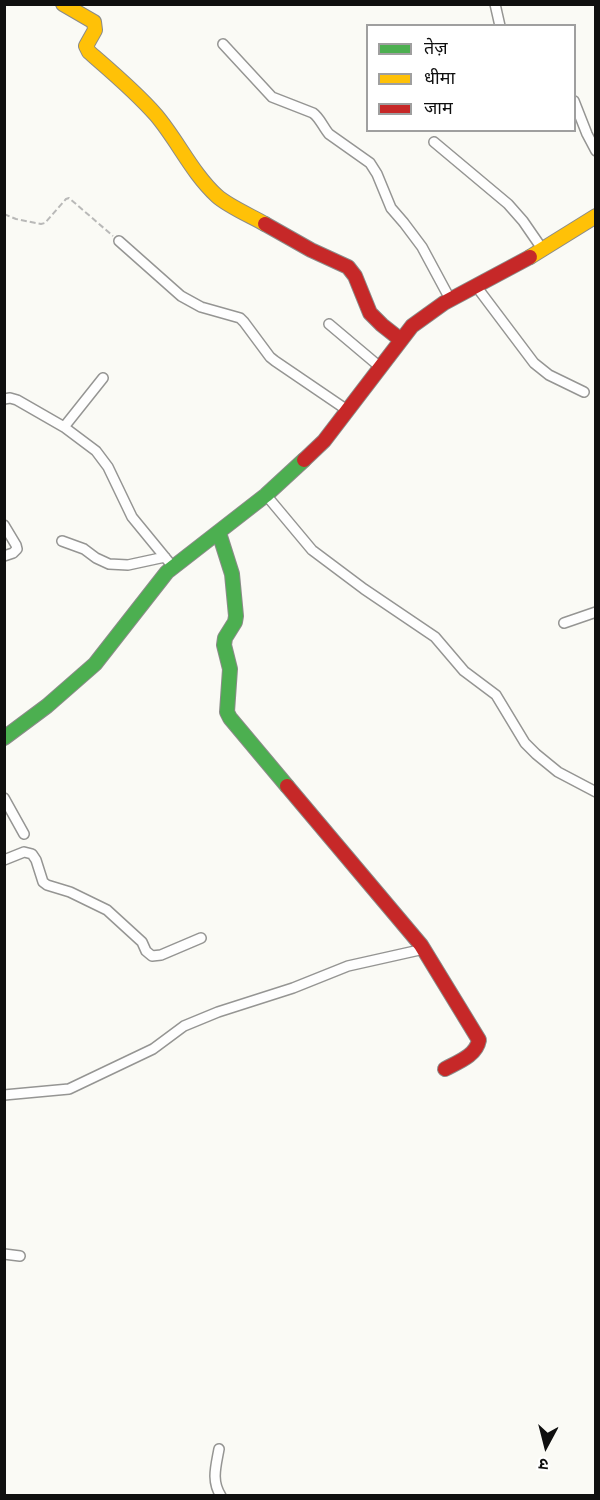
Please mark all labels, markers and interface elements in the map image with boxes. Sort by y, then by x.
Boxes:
legend [366,24,576,132]
text: तेज़ [424,37,448,59]
text: धीमा [424,67,455,89]
text: जाम [424,97,453,119]
north arrow [516,1416,576,1476]
text: उ [538,1454,550,1474]

